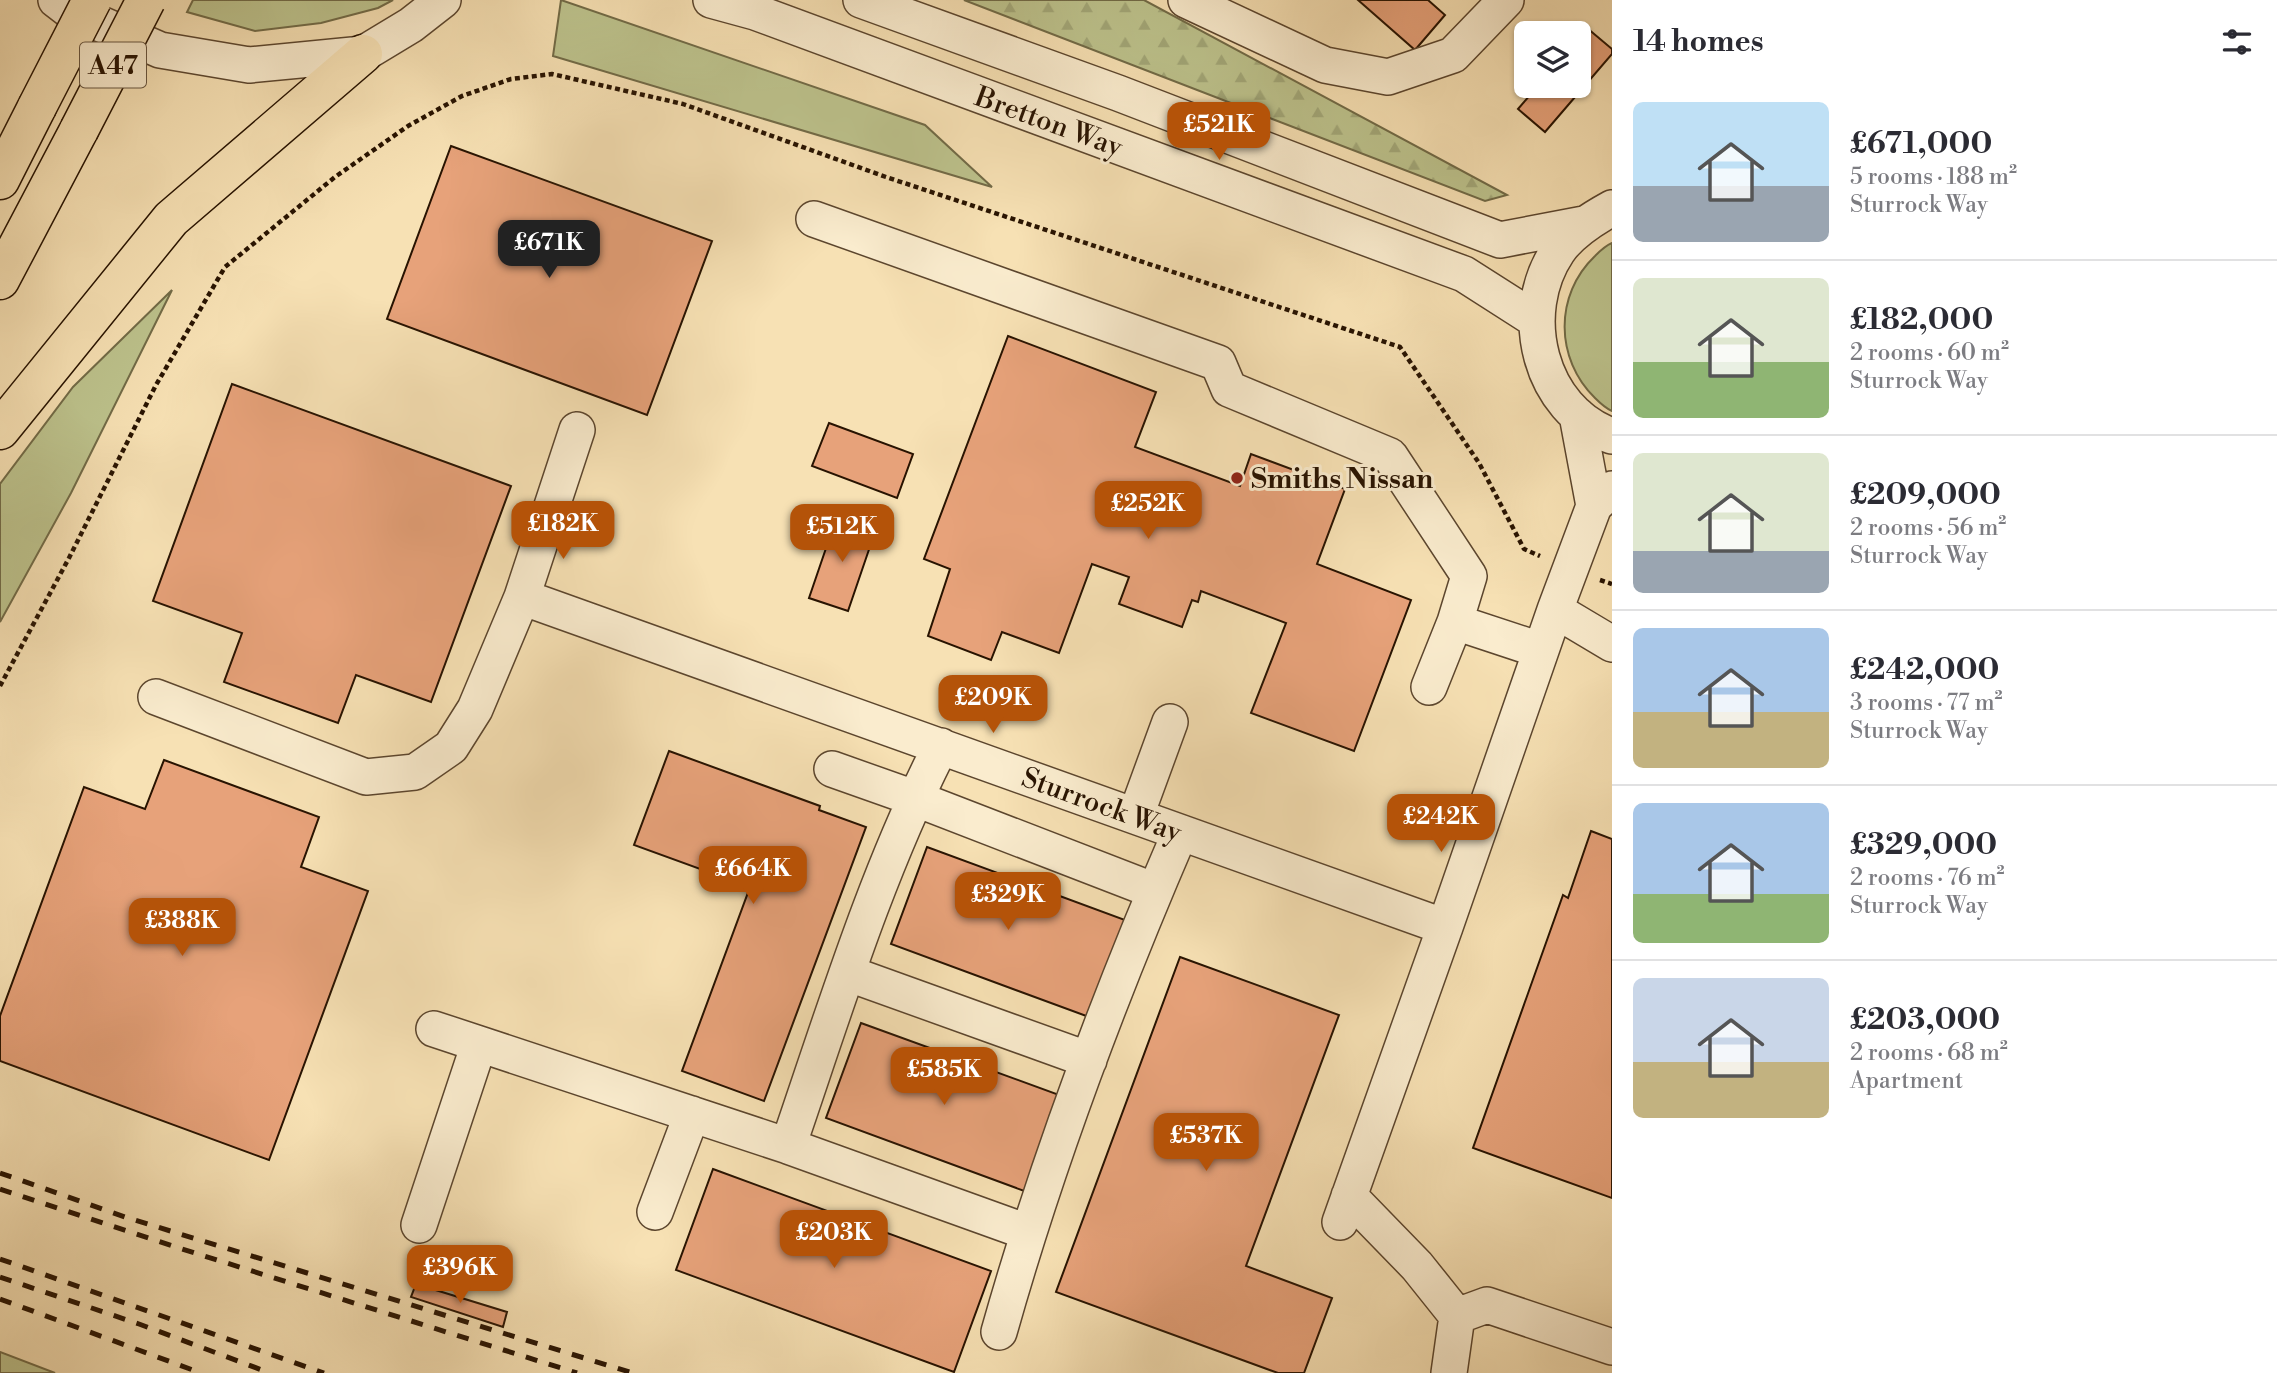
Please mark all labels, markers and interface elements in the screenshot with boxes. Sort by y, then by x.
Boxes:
map controls [1514,21,1591,98]
button: layers [1514,21,1591,98]
text: 14 homes [1633,23,1764,61]
icon: filters [2218,23,2256,61]
road number: A47 [80,43,146,88]
street label: Bretton Way [969,79,1127,165]
pin: £521K [1170,102,1268,162]
text: £521K [1183,111,1255,139]
text: £671,000 [1850,125,1992,163]
icon: home [1689,130,1773,214]
text: 5 rooms · 188 m² [1850,163,2017,191]
text: Sturrock Way [1850,191,1988,219]
pin: £671K [500,220,598,280]
text: £671K [514,229,584,257]
text: £182,000 [1850,301,1993,339]
icon: home [1689,306,1773,390]
text: 2 rooms · 60 m² [1850,339,2009,367]
text: Sturrock Way [1850,367,1988,395]
place label: Smiths Nissan [1251,462,1433,497]
marker: Smiths Nissan [1229,470,1245,486]
text: £209,000 [1850,476,2001,514]
icon: home [1689,481,1773,565]
pin: £252K [1099,482,1197,541]
text: £252K [1111,490,1185,518]
pin: £182K [514,502,612,561]
pin: £512K [793,504,891,564]
text: £182K [527,510,599,538]
text: £512K [806,513,878,541]
text: 2 rooms · 56 m² [1850,514,2006,542]
text: Sturrock Way [1850,542,1988,570]
text: £242,000 [1850,651,1999,689]
icon: home [1689,656,1773,740]
pin: £209K [944,676,1042,735]
text: £209K [954,684,1032,712]
text: 3 rooms · 77 m² [1850,689,2003,717]
text: Sturrock Way [1850,717,1988,745]
street label: Sturrock Way [1017,760,1187,851]
pin: £242K [1392,794,1490,854]
text: £242K [1403,803,1479,831]
text: £329,000 [1850,826,1997,864]
icon: home [1689,831,1773,915]
pin: £664K [704,846,802,906]
text: £664K [715,855,791,883]
text: 2 rooms · 76 m² [1850,864,2005,892]
pin: £329K [959,872,1057,932]
text: £329K [971,881,1045,909]
text: Sturrock Way [1850,892,1988,920]
pin: £388K [133,898,231,958]
text: £388K [145,907,219,935]
text: £203,000 [1850,1001,2000,1039]
icon: home [1689,1006,1773,1090]
text: 2 rooms · 68 m² [1850,1039,2008,1067]
pin: £585K [895,1048,993,1107]
text: £585K [907,1056,981,1084]
text: Apartment [1850,1067,1963,1095]
pin: £537K [1157,1114,1255,1173]
text: £537K [1170,1122,1242,1150]
pin: £203K [785,1210,883,1270]
text: £203K [796,1219,872,1247]
pin: £396K [411,1246,509,1305]
text: £396K [423,1254,497,1282]

